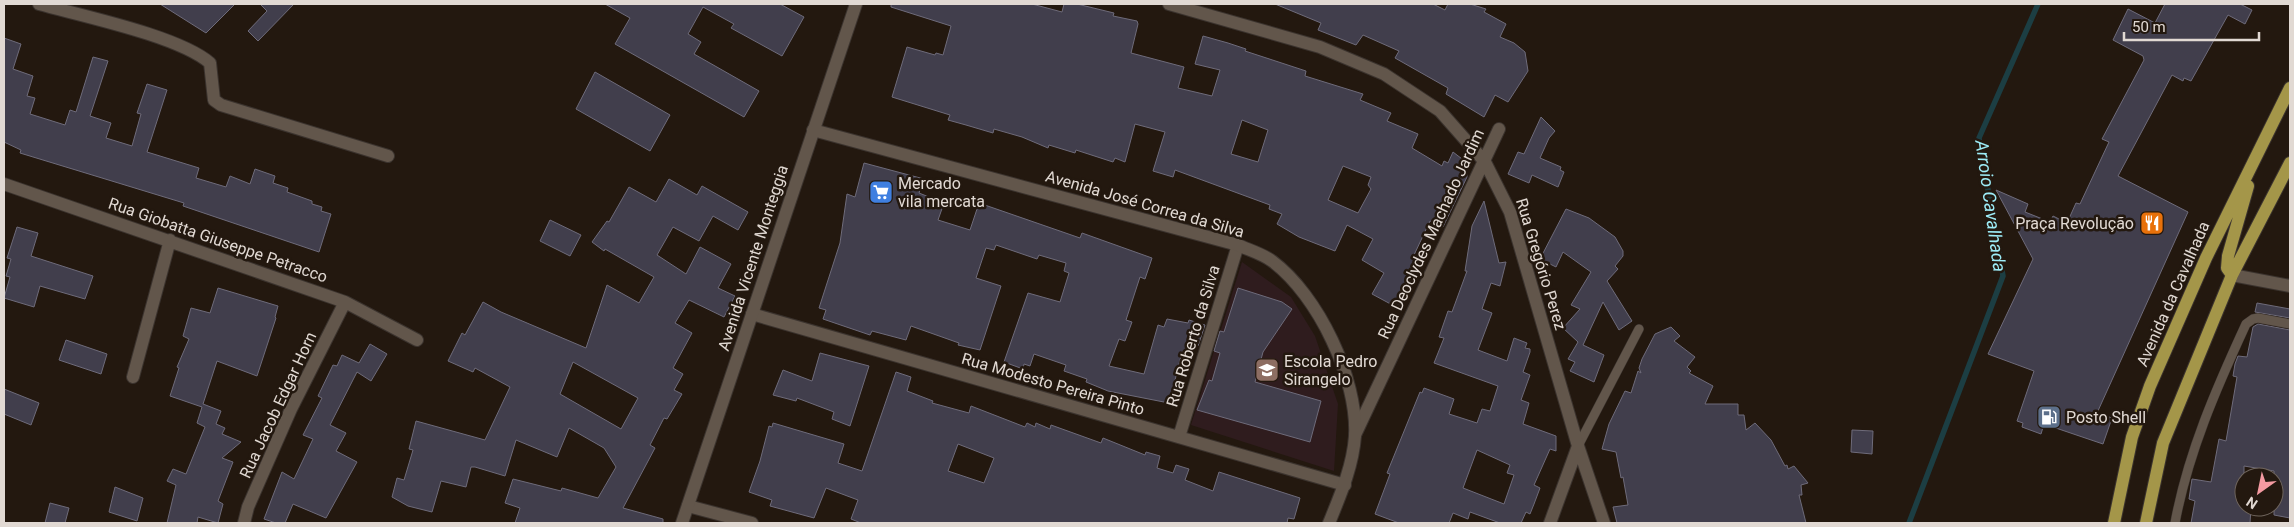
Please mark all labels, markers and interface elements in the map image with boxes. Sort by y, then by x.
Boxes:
scale bar [2124,10,2259,42]
text: 50 m [2132,18,2166,36]
street label: Rua Deoclydes Machado Jardim [1374,126,1488,342]
water label: Arroio Cavalhada [1971,138,2011,273]
street label: Avenida Vicente Monteggia [714,163,792,353]
street label: Avenida José Correa da Silva [1043,166,1247,242]
place label: Mercado vila mercata [898,174,985,211]
supermarket icon: Mercado vila mercata [868,179,894,205]
street label: Rua Giobatta Giuseppe Petracco [106,194,330,286]
street label: Rua Gregório Perez [1512,196,1570,332]
restaurant icon: Praça Revolução [2139,210,2165,236]
place label: Praça Revolução [2015,214,2134,233]
street label: Avenida da Cavalhada [2132,219,2214,369]
street label: Rua Roberto da Silva [1162,263,1224,409]
street label: Rua Jacob Edgar Horn [236,329,320,481]
street label: Rua Modesto Pereira Pinto [959,349,1147,419]
place label: Escola Pedro Sirangelo [1284,352,1377,389]
school or university icon: Escola Pedro Sirangelo [1254,357,1280,383]
fuel station icon: Posto Shell [2036,404,2062,430]
place label: Posto Shell [2066,408,2146,427]
north arrow [2234,467,2284,517]
text: N [2243,493,2260,512]

